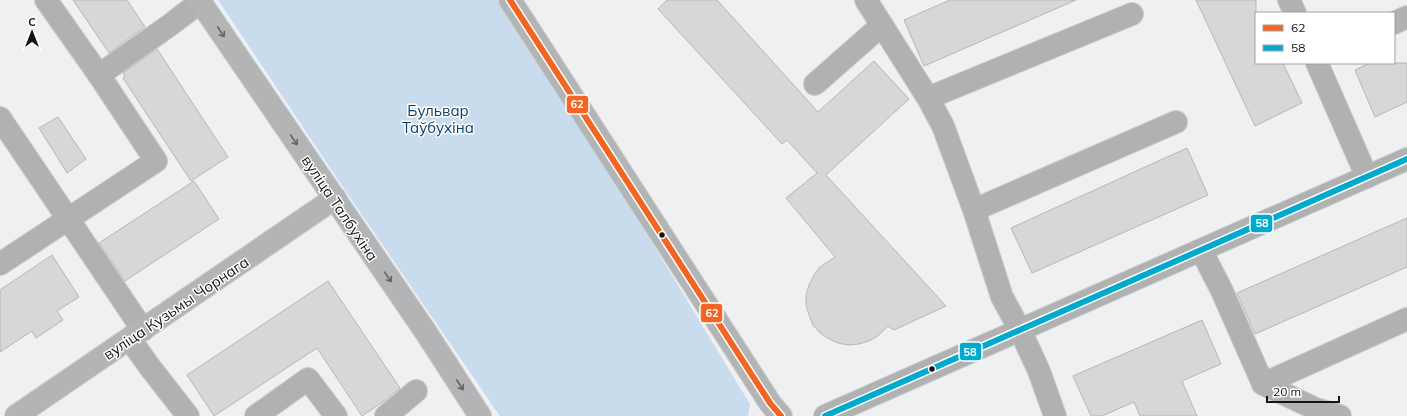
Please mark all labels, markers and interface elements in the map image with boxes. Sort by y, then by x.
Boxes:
north arrow [12,12,52,52]
legend [1255,12,1395,64]
text: С [28,15,36,29]
text: 62 [1291,20,1305,35]
one-way arrow [217,26,225,37]
text: 58 [1291,40,1305,55]
line badge: 62 [566,95,589,114]
text: 62 [570,97,584,111]
park label: Бульвар Таўбухіна [402,101,474,137]
one-way arrow [290,134,298,145]
street label: вуліца Талбухіна [298,152,382,264]
line badge: 58 [1250,214,1273,233]
text: 58 [1255,216,1269,230]
unlabelled marker [657,230,667,240]
street label: вуліца Кузьмы Чорнага [100,252,252,364]
one-way arrow [384,272,392,283]
line badge: 62 [700,303,723,323]
text: 62 [705,306,719,320]
line badge: 58 [959,342,982,361]
text: 58 [963,345,977,359]
unlabelled marker [927,364,937,374]
scale bar [1267,378,1339,404]
one-way arrow [457,379,465,391]
text: 20 m [1273,384,1301,399]

